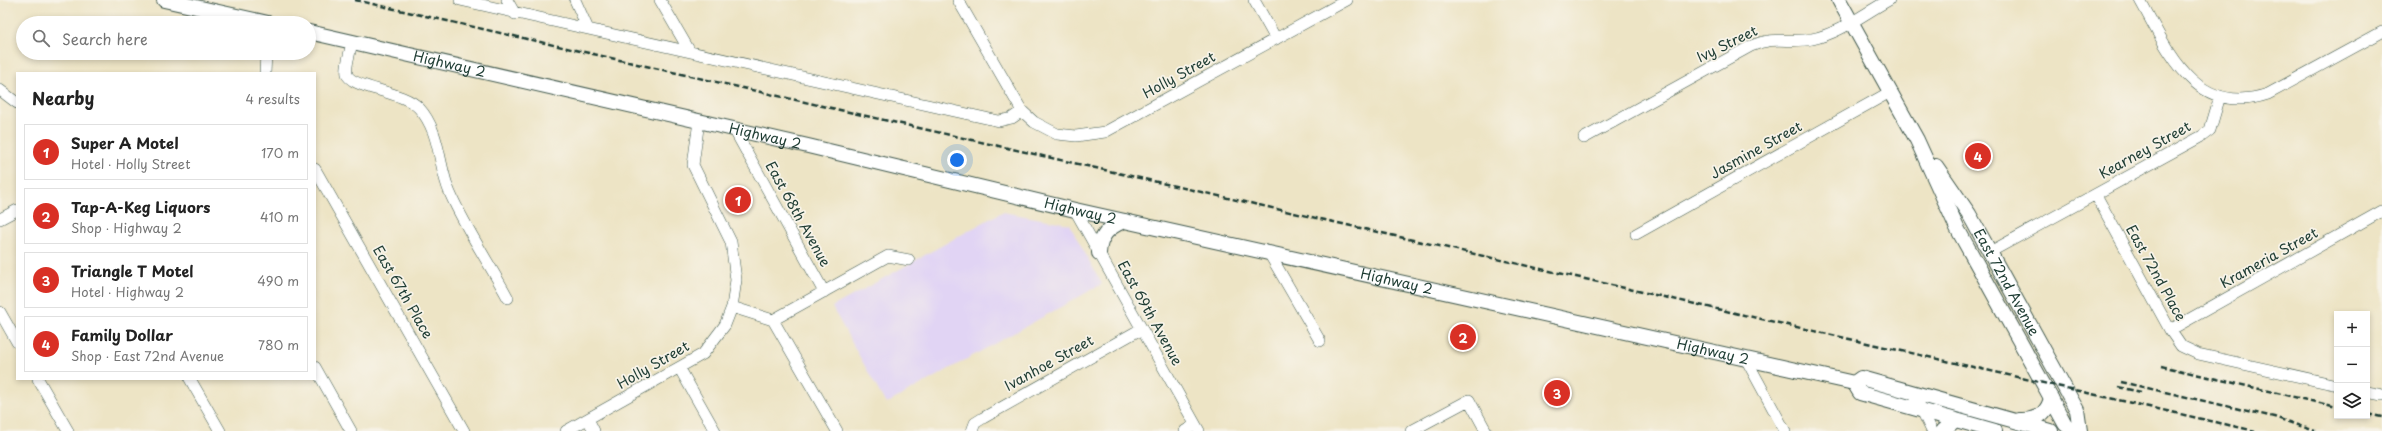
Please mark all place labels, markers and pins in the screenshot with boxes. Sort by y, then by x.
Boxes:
pin: 4 [1965,141,1991,171]
pin: 1 [725,185,751,215]
pin: 2 [1450,322,1476,352]
pin: 3 [1544,378,1570,408]

